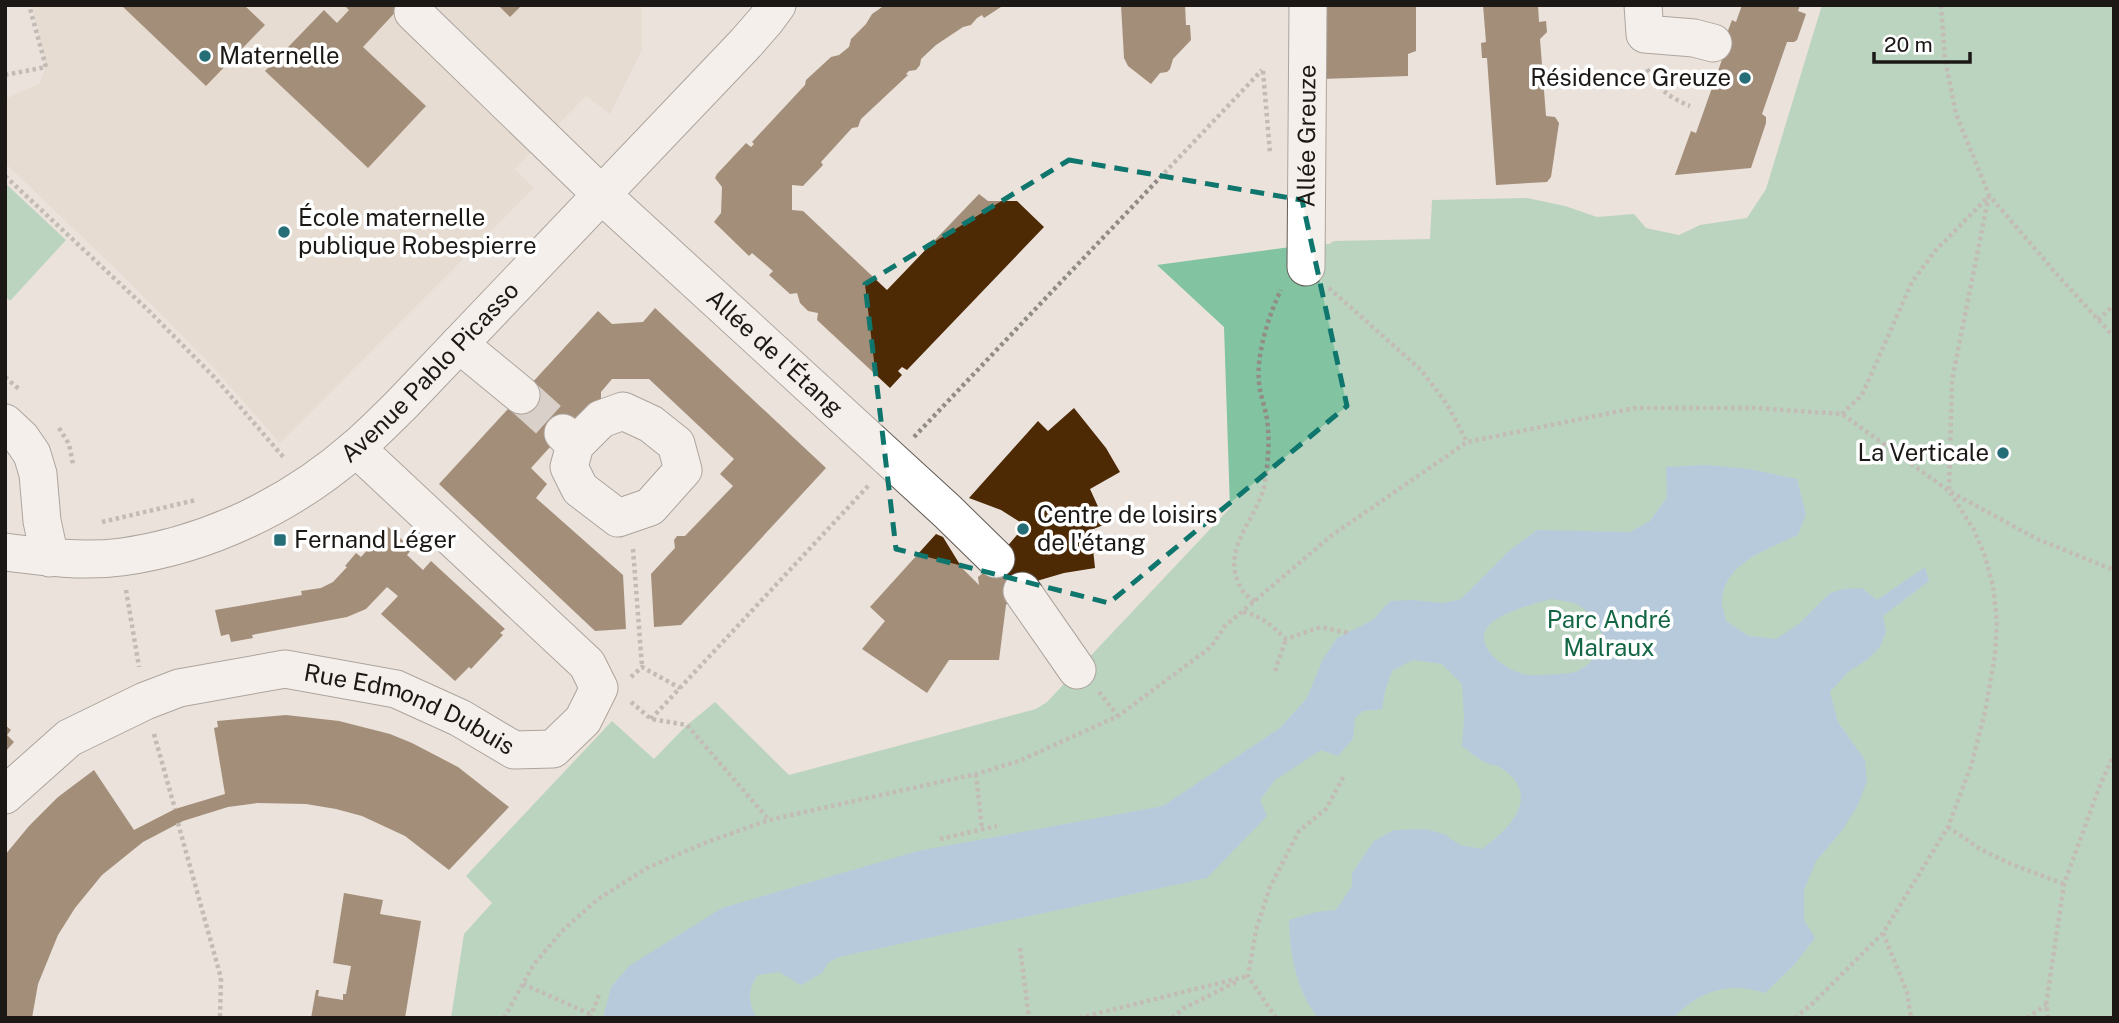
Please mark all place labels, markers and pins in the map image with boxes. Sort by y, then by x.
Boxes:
place label: Maternelle [219,41,340,69]
marker: Maternelle [197,48,213,64]
place label: Résidence Greuze [1530,63,1731,91]
marker: Résidence Greuze [1737,70,1753,86]
place label: École maternelle publique Robespierre [298,203,537,259]
marker: École maternelle publique Robespierre [276,224,292,240]
place label: La Verticale [1858,438,1989,466]
marker: La Verticale [1995,445,2011,461]
place label: Centre de loisirs de l'étang [1037,500,1217,556]
marker: Centre de loisirs de l'étang [1015,521,1031,537]
place label: Fernand Léger [294,525,456,553]
marker: Fernand Léger [272,532,288,548]

